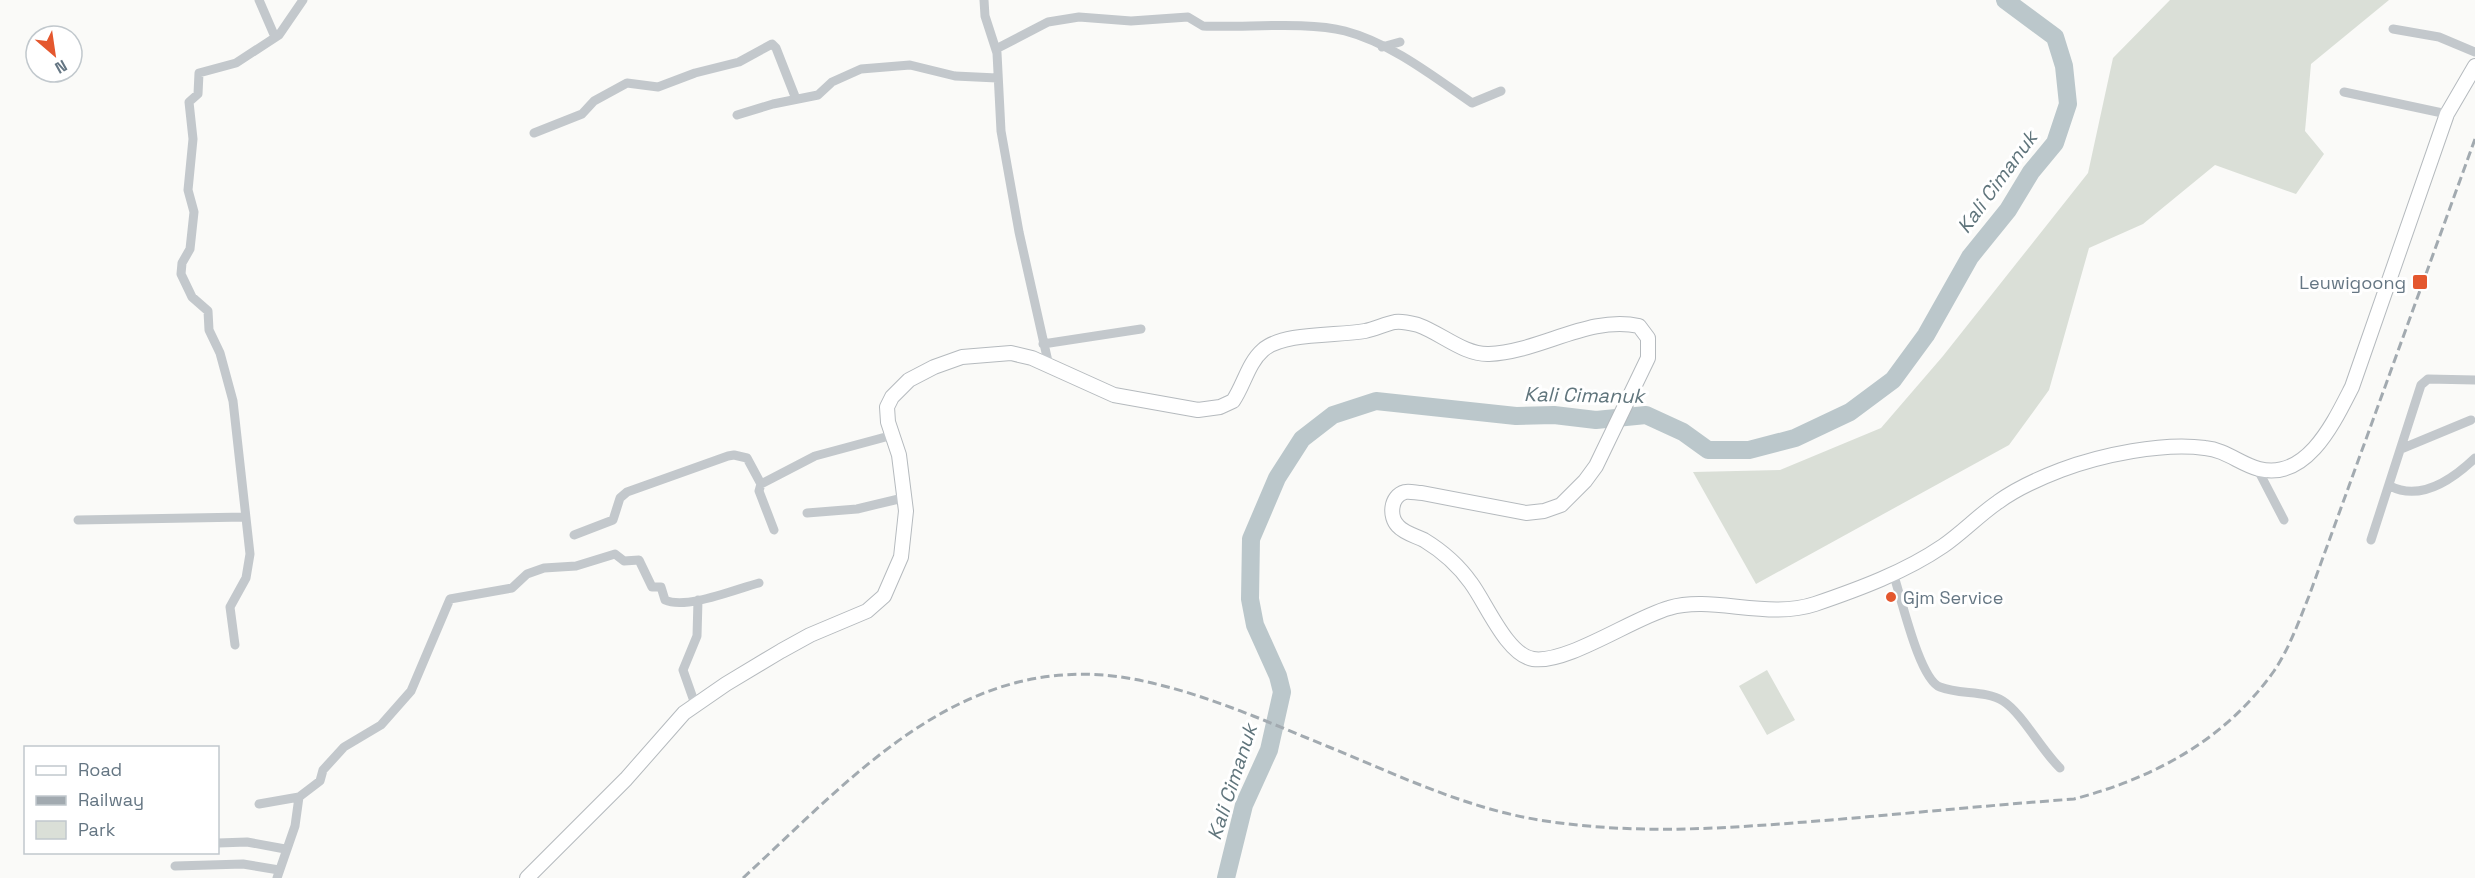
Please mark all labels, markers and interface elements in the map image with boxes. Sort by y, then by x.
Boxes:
north arrow [24,24,84,84]
text: N [51,55,71,78]
water label: Kali Cimanuk [1951,124,2044,238]
place label: Leuwigoong [2299,271,2406,294]
marker: Leuwigoong [2411,273,2429,291]
water label: Kali Cimanuk [1524,381,1647,409]
place label: Gjm Service [1903,586,2003,609]
marker: Gjm Service [1884,590,1898,604]
water label: Kali Cimanuk [1201,719,1264,843]
legend [24,746,219,854]
text: Road [78,758,122,781]
text: Railway [78,788,144,811]
text: Park [78,818,116,841]

